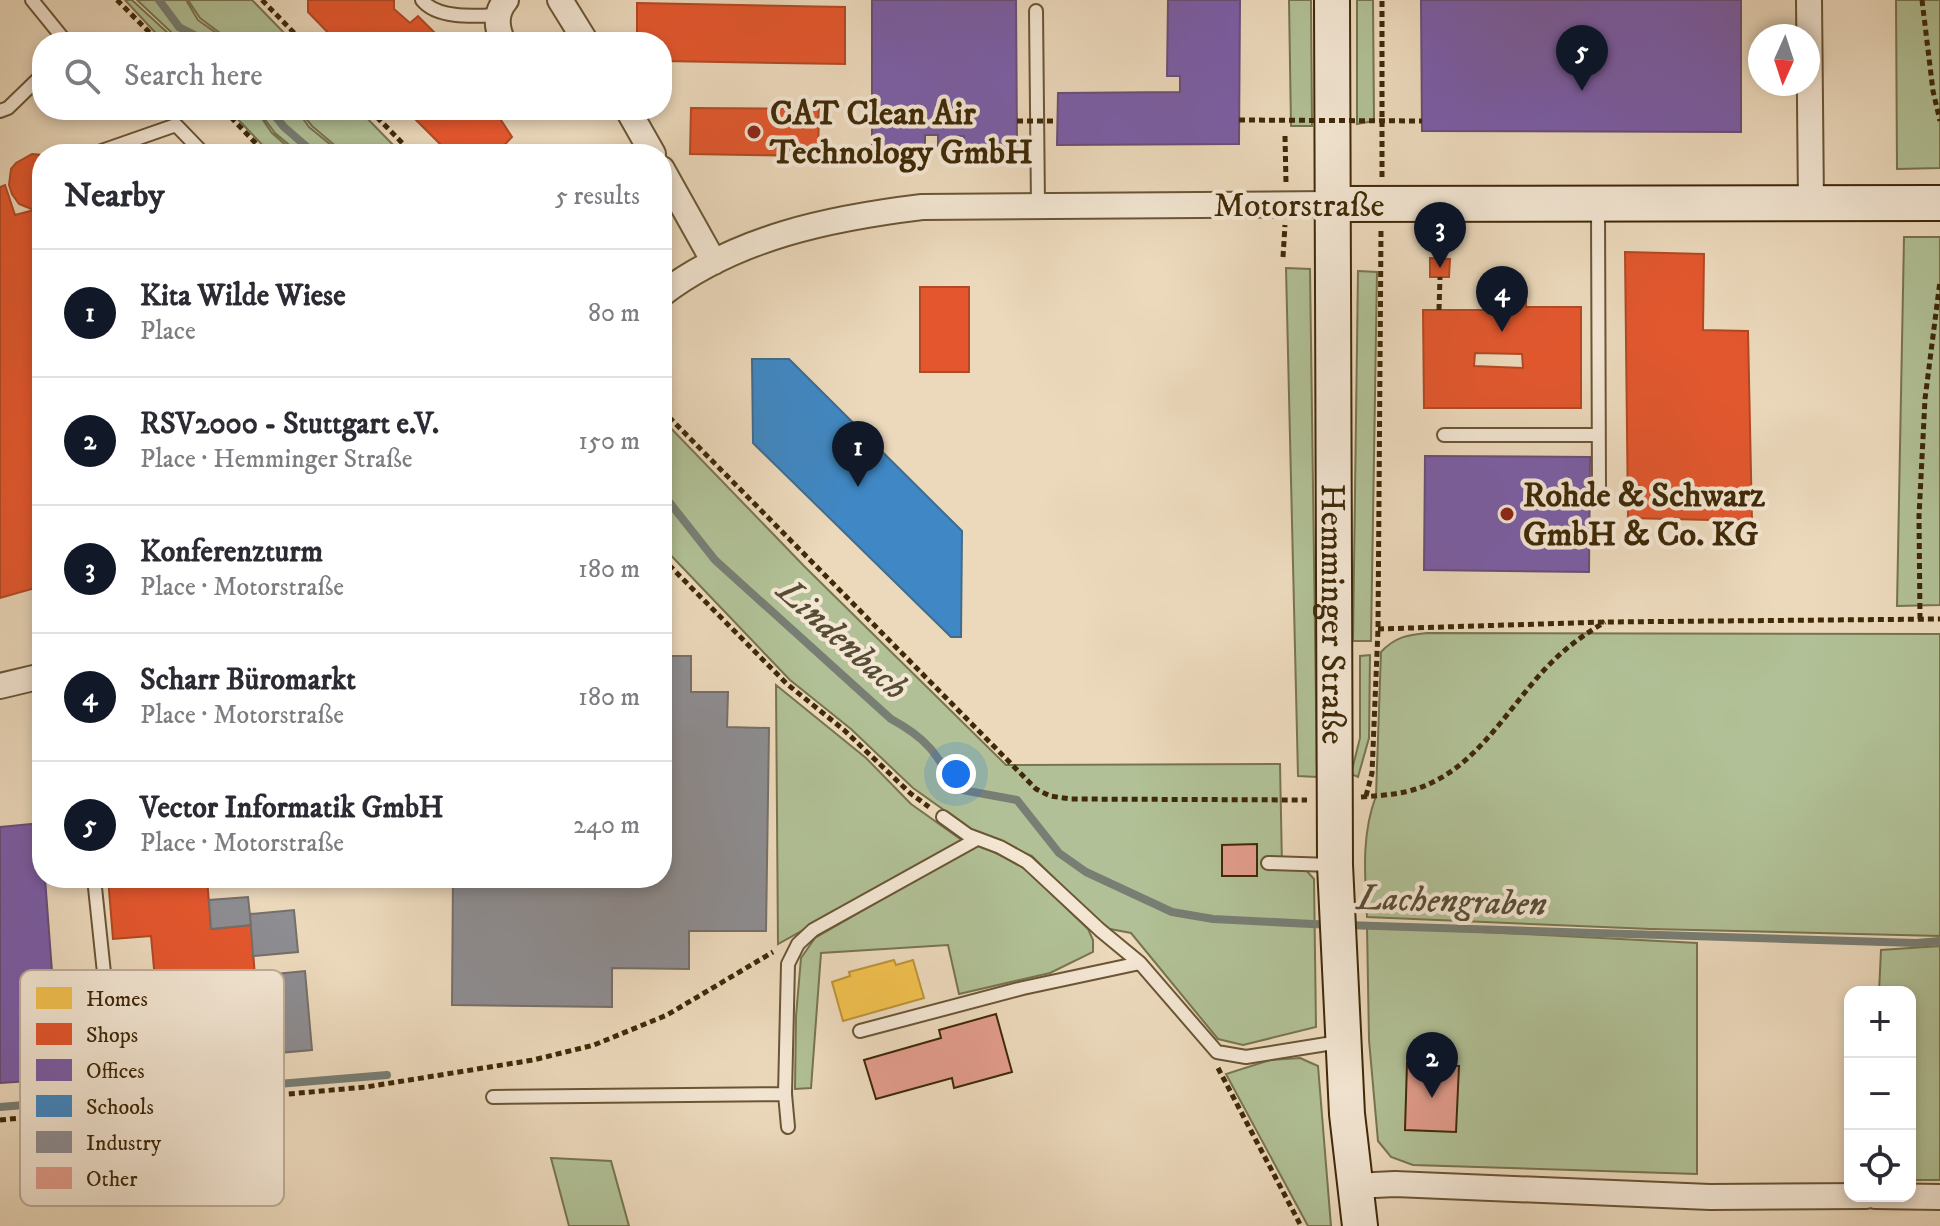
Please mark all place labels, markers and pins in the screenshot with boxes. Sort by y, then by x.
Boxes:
pin: 5 [1556,25,1608,91]
place label: CAT Clean Air Technology GmbH [769,93,1033,174]
marker: CAT Clean Air Technology GmbH [745,123,763,141]
pin: 3 [1414,202,1466,268]
pin: 4 [1476,266,1528,332]
pin: 1 [832,421,884,487]
place label: Rohde & Schwarz GmbH & Co. KG [1523,475,1765,556]
marker: Rohde & Schwarz GmbH & Co. KG [1498,505,1516,523]
pin: 2 [1406,1032,1458,1098]

